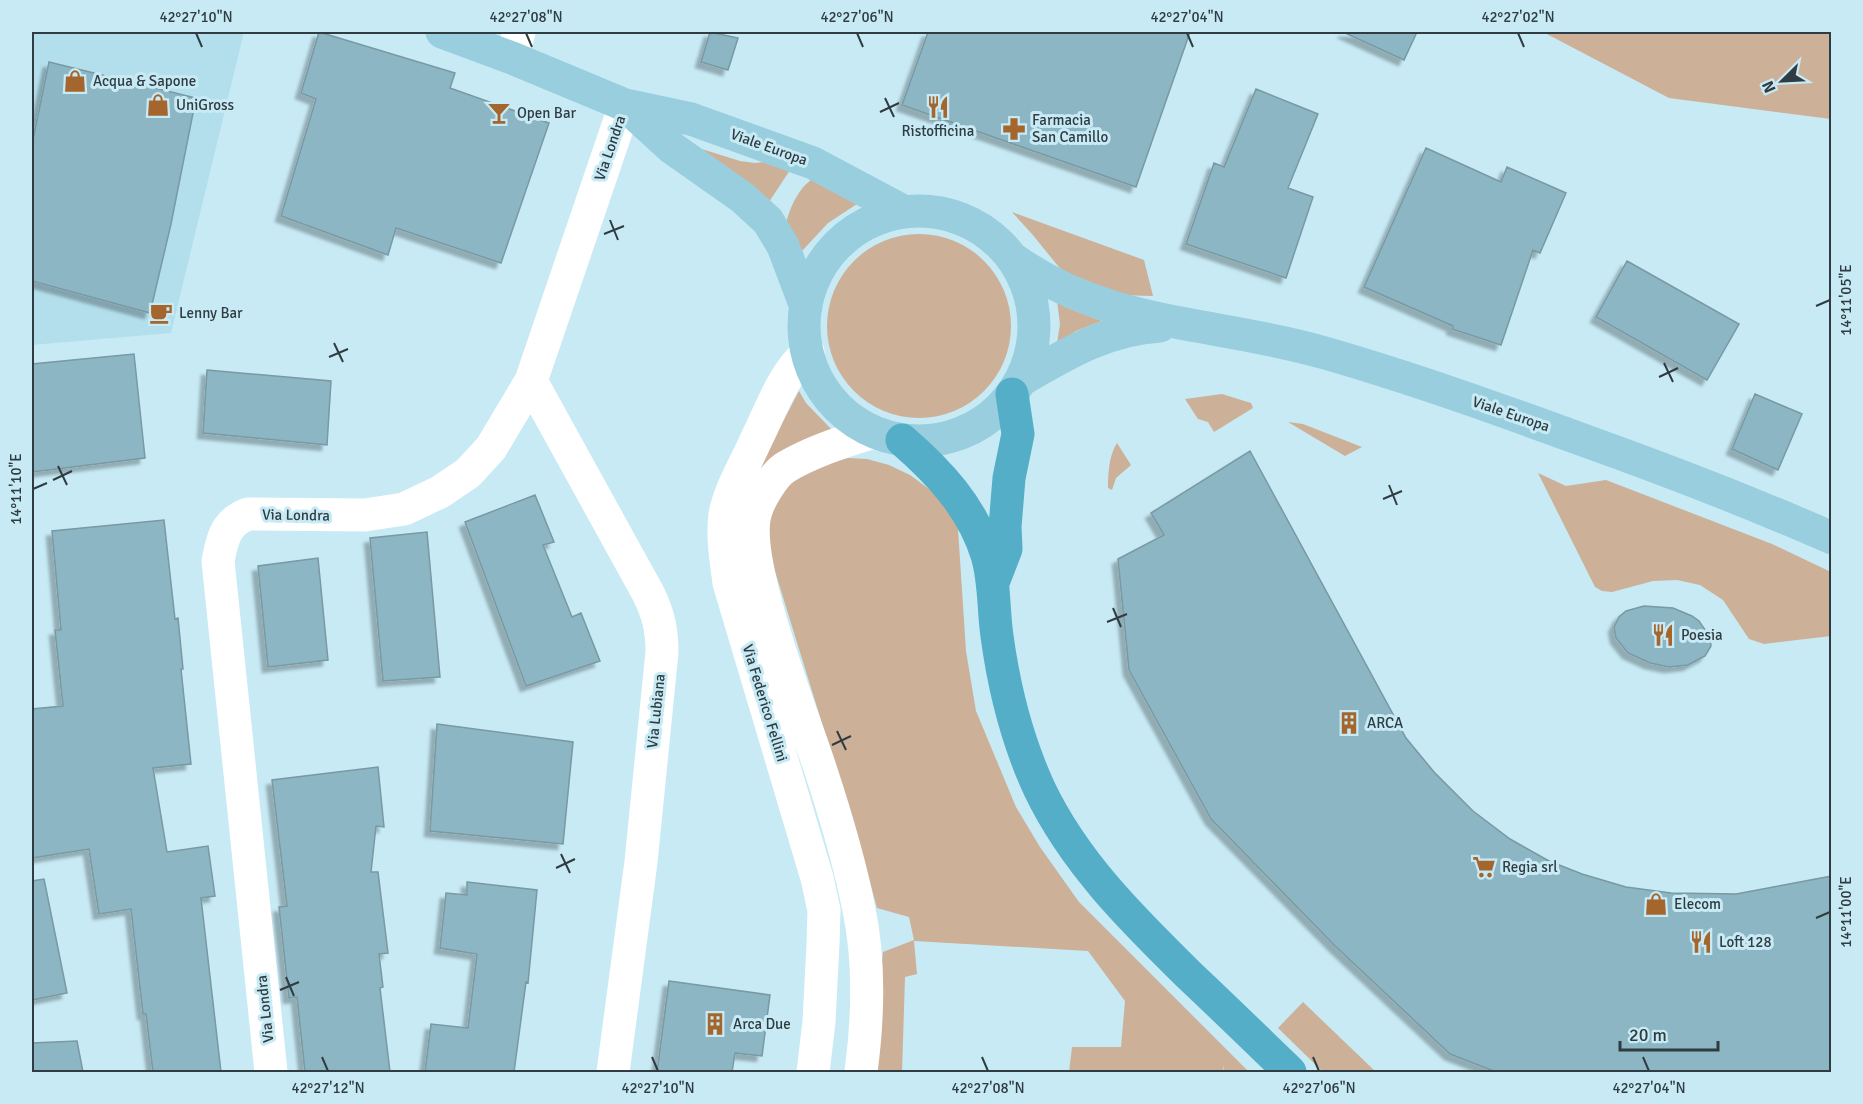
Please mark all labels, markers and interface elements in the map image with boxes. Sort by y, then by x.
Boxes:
text: 42°27'10"N [159,8,233,26]
text: 42°27'08"N [489,8,563,26]
text: 42°27'06"N [820,8,894,26]
text: 42°27'04"N [1150,8,1224,26]
text: 42°27'02"N [1481,8,1555,26]
north arrow [1752,51,1812,111]
shop icon: Acqua & Sapone [62,68,88,94]
place label: Acqua & Sapone [93,72,196,90]
text: N [1758,78,1781,96]
shop icon: UniGross [145,92,171,118]
restaurant icon: Ristofficina [925,94,951,120]
place label: UniGross [176,96,235,114]
bar icon: Open Bar [486,100,512,126]
place label: Open Bar [517,104,576,122]
place label: Farmacia San Camillo [1032,111,1108,146]
street label: Via Londra [590,113,630,183]
pharmacy icon: Farmacia San Camillo [1001,116,1027,142]
place label: Ristofficina [902,122,974,140]
street label: Viale Europa [728,125,810,169]
text: 14°11'05"E [1837,264,1855,336]
cafe icon: Lenny Bar [148,300,174,326]
place label: Lenny Bar [179,304,243,322]
street label: Viale Europa [1470,392,1552,436]
text: 14°11'10"E [7,453,25,525]
street label: Via Londra [262,505,330,525]
restaurant icon: Poesia [1650,622,1676,648]
place label: Poesia [1681,626,1723,644]
street label: Via Federico Fellini [739,642,791,764]
street label: Via Lubiana [643,673,669,749]
building icon: ARCA [1336,710,1362,736]
place label: ARCA [1367,714,1403,732]
supermarket icon: Regia srl [1471,854,1497,880]
place label: Regia srl [1502,858,1558,876]
text: 14°11'00"E [1837,876,1855,948]
shop icon: Elecom [1643,891,1669,917]
place label: Elecom [1674,895,1721,913]
restaurant icon: Loft 128 [1688,929,1714,955]
place label: Loft 128 [1719,933,1772,951]
street label: Via Londra [252,974,278,1044]
building icon: Arca Due [702,1011,728,1037]
scale bar [1620,1014,1718,1052]
place label: Arca Due [733,1015,791,1033]
text: 20 m [1629,1024,1667,1046]
text: 42°27'12"N [291,1079,365,1097]
text: 42°27'10"N [621,1079,695,1097]
text: 42°27'08"N [951,1079,1025,1097]
text: 42°27'06"N [1282,1079,1356,1097]
text: 42°27'04"N [1612,1079,1686,1097]

